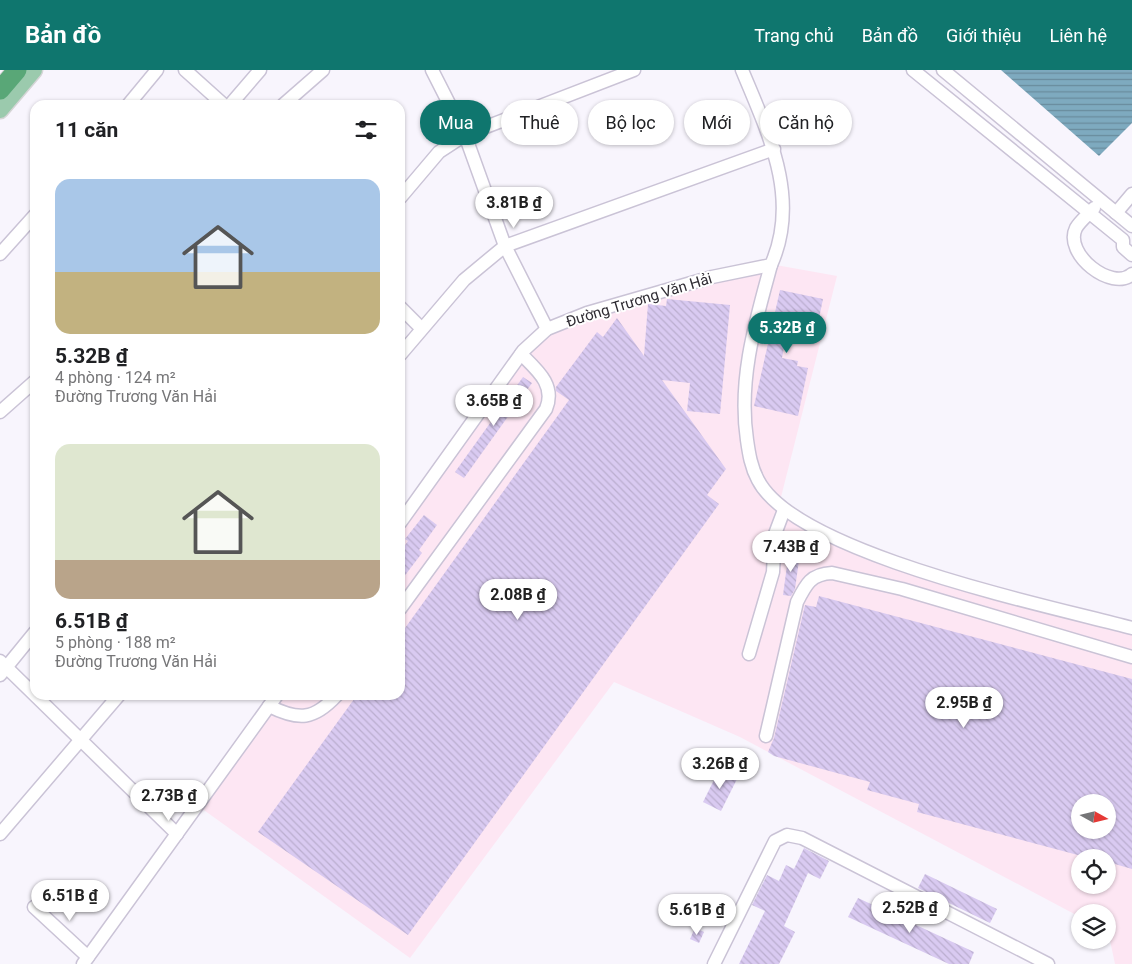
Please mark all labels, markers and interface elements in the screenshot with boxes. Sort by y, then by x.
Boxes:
text: Bản đồ [25,21,101,49]
text: Trang chủ [754,25,834,46]
text: Bản đồ [862,25,918,46]
text: Giới thiệu [946,25,1022,46]
text: Liên hệ [1050,25,1107,46]
chip: Mua [420,100,491,145]
chip: Thuê [501,100,578,145]
chip: Bộ lọc [588,100,674,145]
chip: Mới [684,100,750,145]
chip: Căn hộ [760,100,852,145]
icon: filters [352,116,380,144]
text: 11 căn [55,118,118,142]
pin: 3.81B ₫ [468,186,560,229]
text: 3.81B ₫ [486,193,542,212]
icon: home [173,212,263,302]
street label: Đường Trương Văn Hải [564,269,714,331]
pin: 5.32B ₫ [741,312,833,354]
text: 5.32B ₫ [759,318,815,337]
text: 5.32B ₫ [55,344,128,368]
text: 4 phòng · 124 m² [55,368,176,387]
pin: 3.65B ₫ [448,384,540,427]
text: Đường Trương Văn Hải [55,387,217,406]
text: 3.65B ₫ [466,391,522,410]
icon: home [173,477,263,567]
pin: 7.43B ₫ [745,530,837,573]
text: 7.43B ₫ [763,537,819,556]
pin: 2.08B ₫ [472,578,564,621]
text: 2.08B ₫ [490,585,546,604]
text: 6.51B ₫ [55,609,128,633]
text: 5 phòng · 188 m² [55,633,176,652]
text: Đường Trương Văn Hải [55,652,217,671]
pin: 2.95B ₫ [918,686,1010,729]
text: 2.95B ₫ [936,693,992,712]
pin: 3.26B ₫ [674,748,766,790]
text: 3.26B ₫ [692,754,748,773]
pin: 2.73B ₫ [123,780,215,822]
text: 2.73B ₫ [141,786,197,805]
north arrow [1071,794,1116,839]
map controls [1071,794,1116,949]
button: locate [1071,849,1116,894]
pin: 6.51B ₫ [24,880,116,922]
text: 6.51B ₫ [42,886,98,905]
pin: 2.52B ₫ [864,892,956,934]
pin: 5.61B ₫ [651,894,743,936]
text: 2.52B ₫ [882,898,938,917]
text: 5.61B ₫ [669,900,725,919]
button: layers [1071,904,1116,949]

